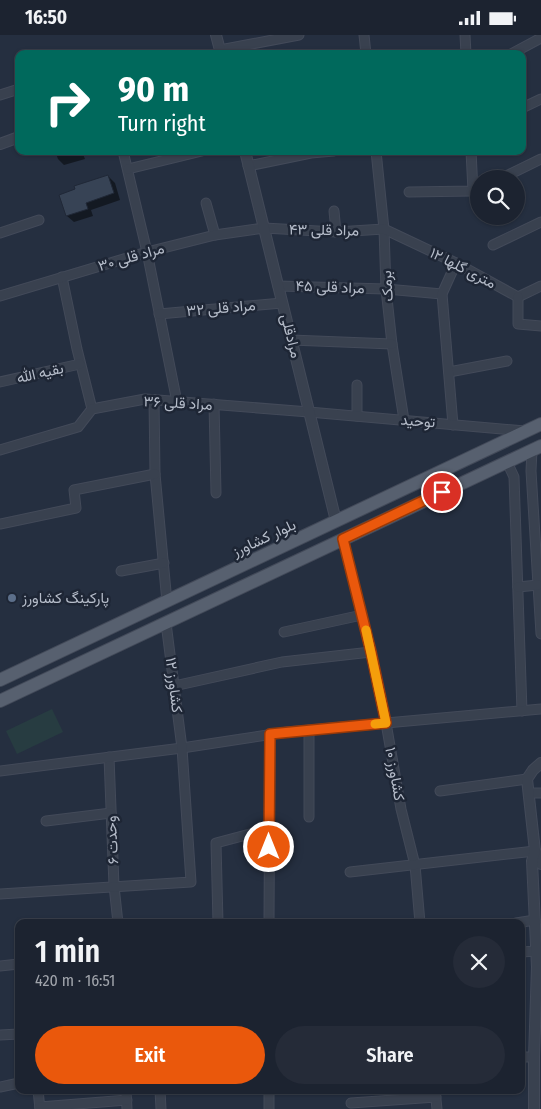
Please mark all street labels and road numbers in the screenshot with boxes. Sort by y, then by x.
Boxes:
street label: مراد قلی ۴۳ [289,220,359,241]
street label: مراد قلی ۳۰ [96,239,166,276]
street label: ۱۲ متری گلها [426,244,499,293]
street label: برمک [377,270,397,302]
street label: مراد قلی ۴۵ [295,277,365,298]
street label: مراد قلی ۳۲ [186,296,257,321]
street label: مرادقلی [276,312,305,360]
street label: بقیه الله [15,359,65,387]
street label: مراد قلی ۳۶ [143,392,213,415]
street label: توحید [400,411,436,432]
street label: بلوار کشاورز [228,515,299,561]
street label: کشاورز ۱۲ [162,656,186,714]
street label: کشاورز ۱۰ [381,746,409,803]
street label: وحدت ۶ [102,815,122,865]

